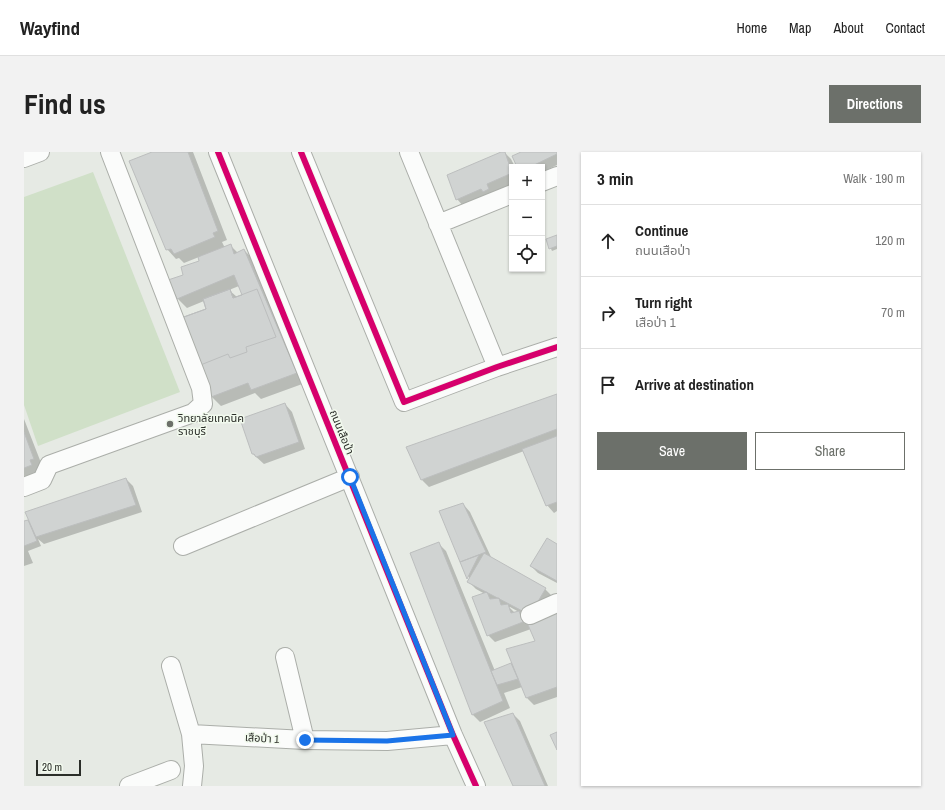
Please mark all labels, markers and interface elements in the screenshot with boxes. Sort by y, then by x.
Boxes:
text: Wayfind [20,15,80,41]
text: Home [736,19,767,37]
text: Map [789,19,811,37]
text: About [833,19,863,37]
text: Contact [885,19,925,37]
text: Find us [24,85,106,123]
button: Directions [829,85,921,123]
map controls [509,164,545,272]
button: + [509,164,545,200]
text: 3 min [597,167,633,190]
text: Walk · 190 m [843,170,905,187]
button: − [509,200,545,236]
text: Continue [635,220,688,241]
icon: ahead [597,230,619,252]
text: 120 m [875,232,905,249]
button: locate [509,236,545,272]
text: ถนนเสือป่า [635,242,691,259]
text: Turn right [635,292,692,313]
icon: right [597,302,619,324]
text: 70 m [881,304,905,321]
text: เสือป่า 1 [635,314,676,331]
icon: arrive [597,374,619,396]
text: Arrive at destination [635,374,754,395]
street label: ถนนเสือป่า [327,408,357,456]
place label: วิทยาลัยเทคนิค ราชบุรี [178,411,244,438]
marker: วิทยาลัยเทคนิค ราชบุรี [165,419,175,429]
button: Save [597,432,747,470]
button: Share [755,432,905,470]
route start [341,468,359,486]
street label: เสือป่า 1 [244,730,280,746]
route end [296,731,314,749]
scale bar [36,758,81,777]
text: 20 m [42,760,62,774]

